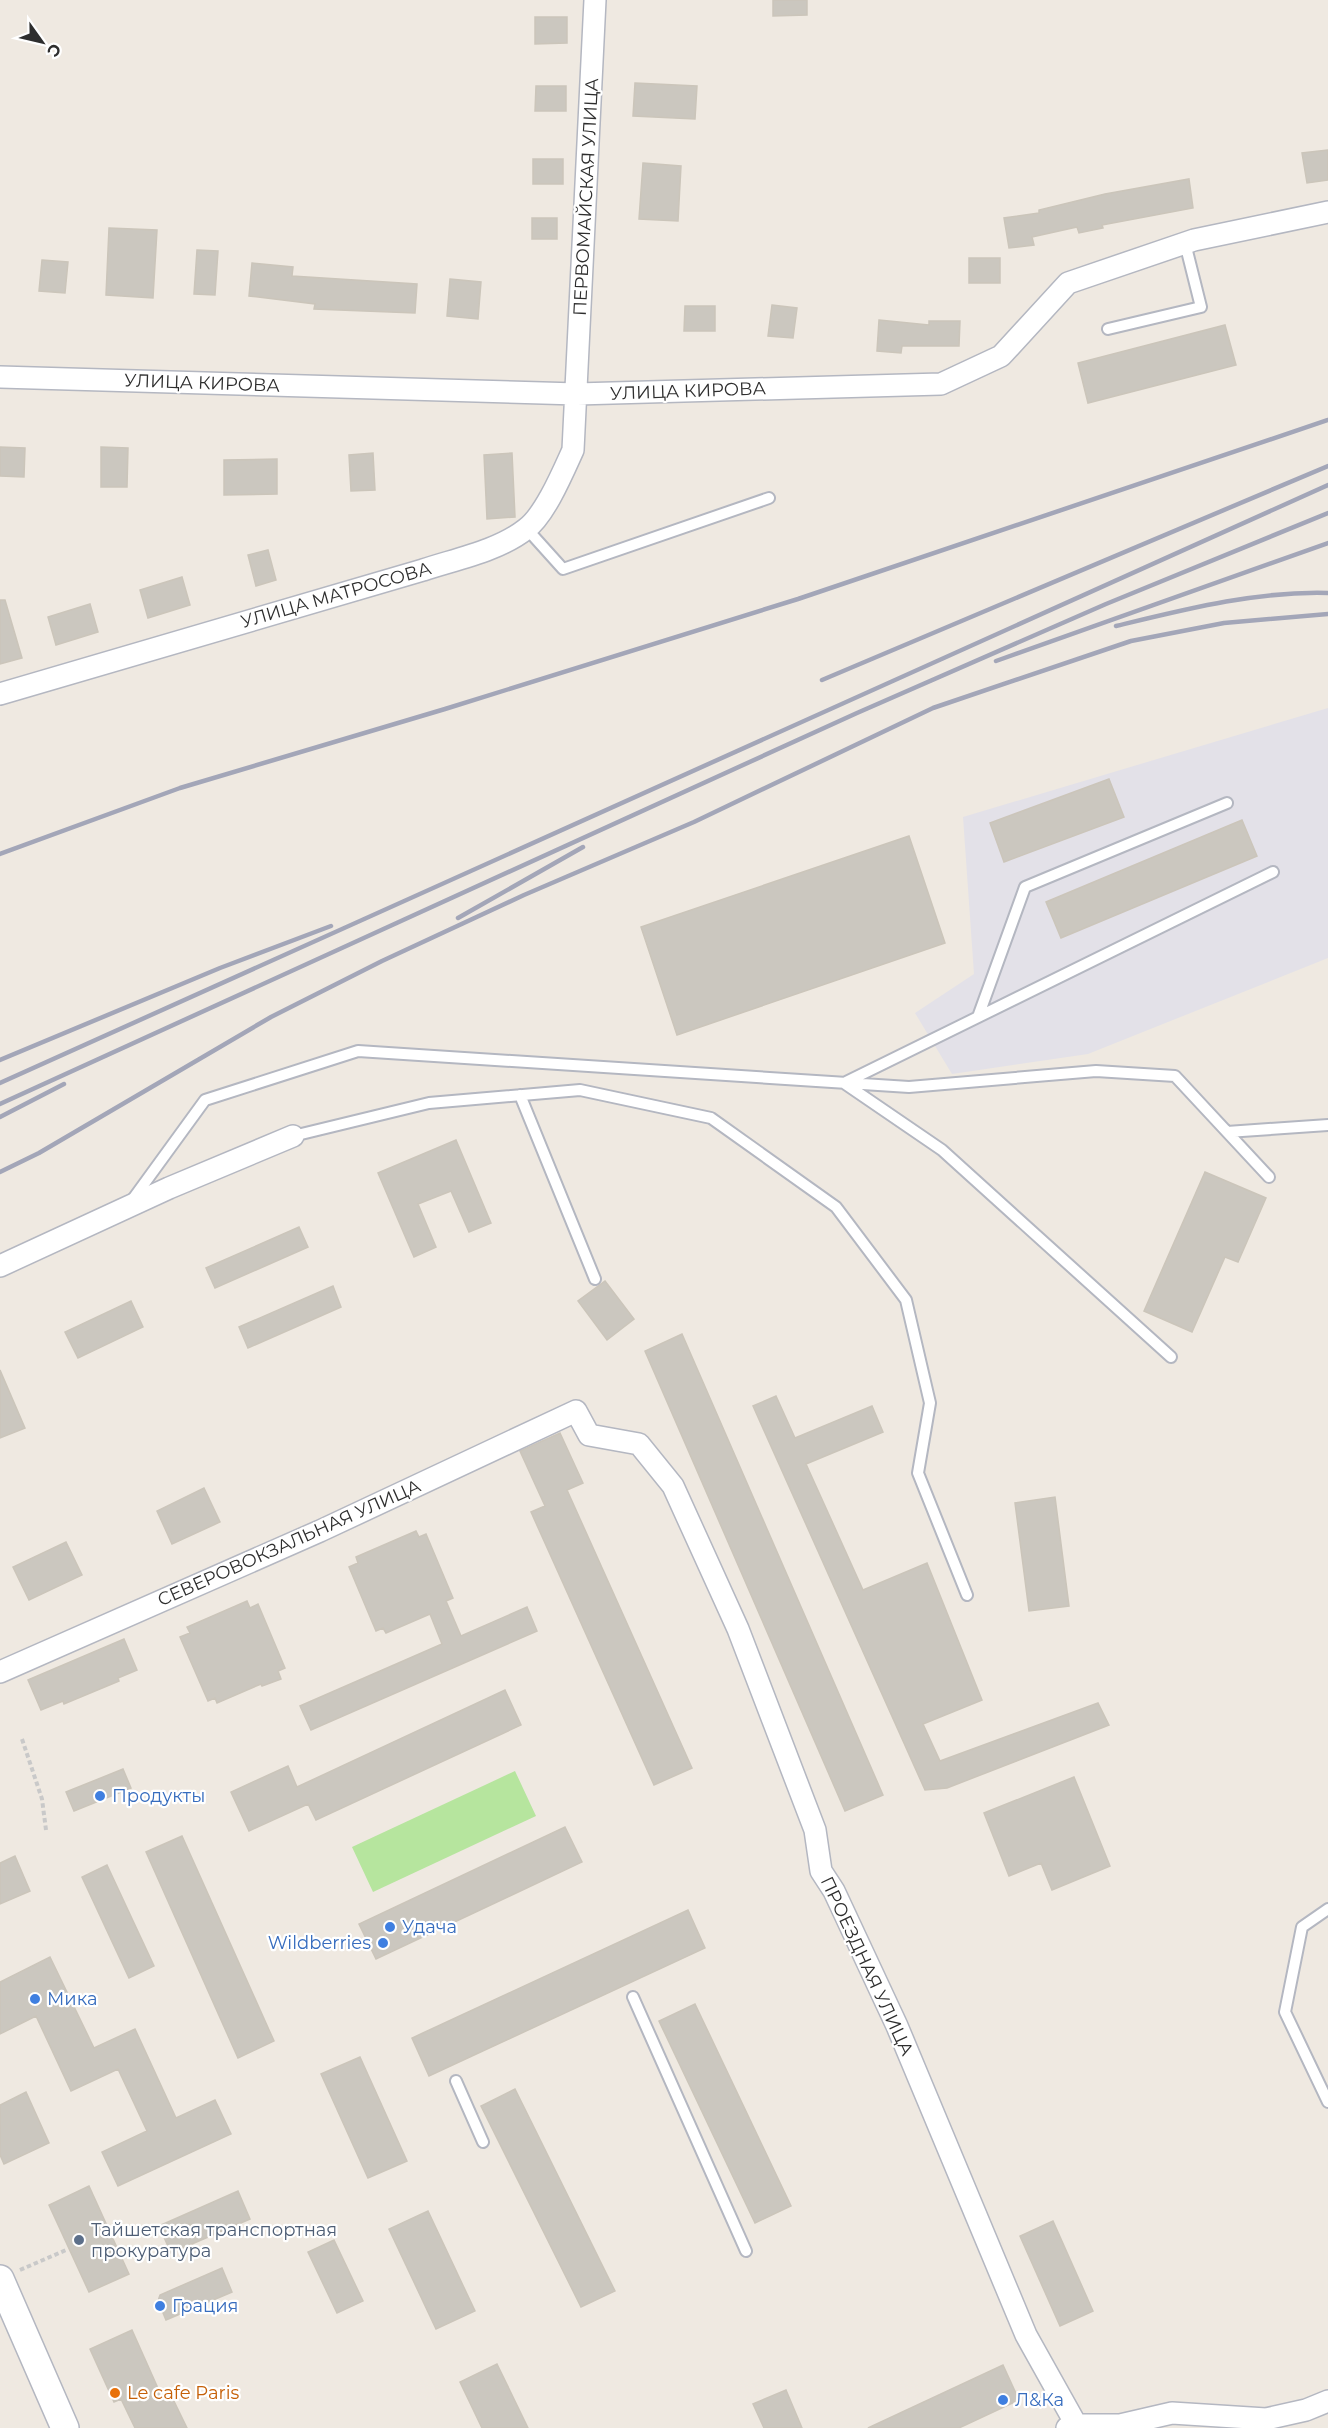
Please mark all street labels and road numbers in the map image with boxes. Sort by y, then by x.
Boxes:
street label: ПЕРВОМАЙСКАЯ УЛИЦА [569,77,603,317]
street label: УЛИЦА КИРОВА [124,369,281,397]
street label: УЛИЦА КИРОВА [610,377,767,405]
street label: УЛИЦА МАТРОСОВА [238,557,434,633]
street label: СЕВЕРОВОКЗАЛЬНАЯ УЛИЦА [154,1475,424,1611]
street label: ПРОЕЗДНАЯ УЛИЦА [816,1873,918,2060]

